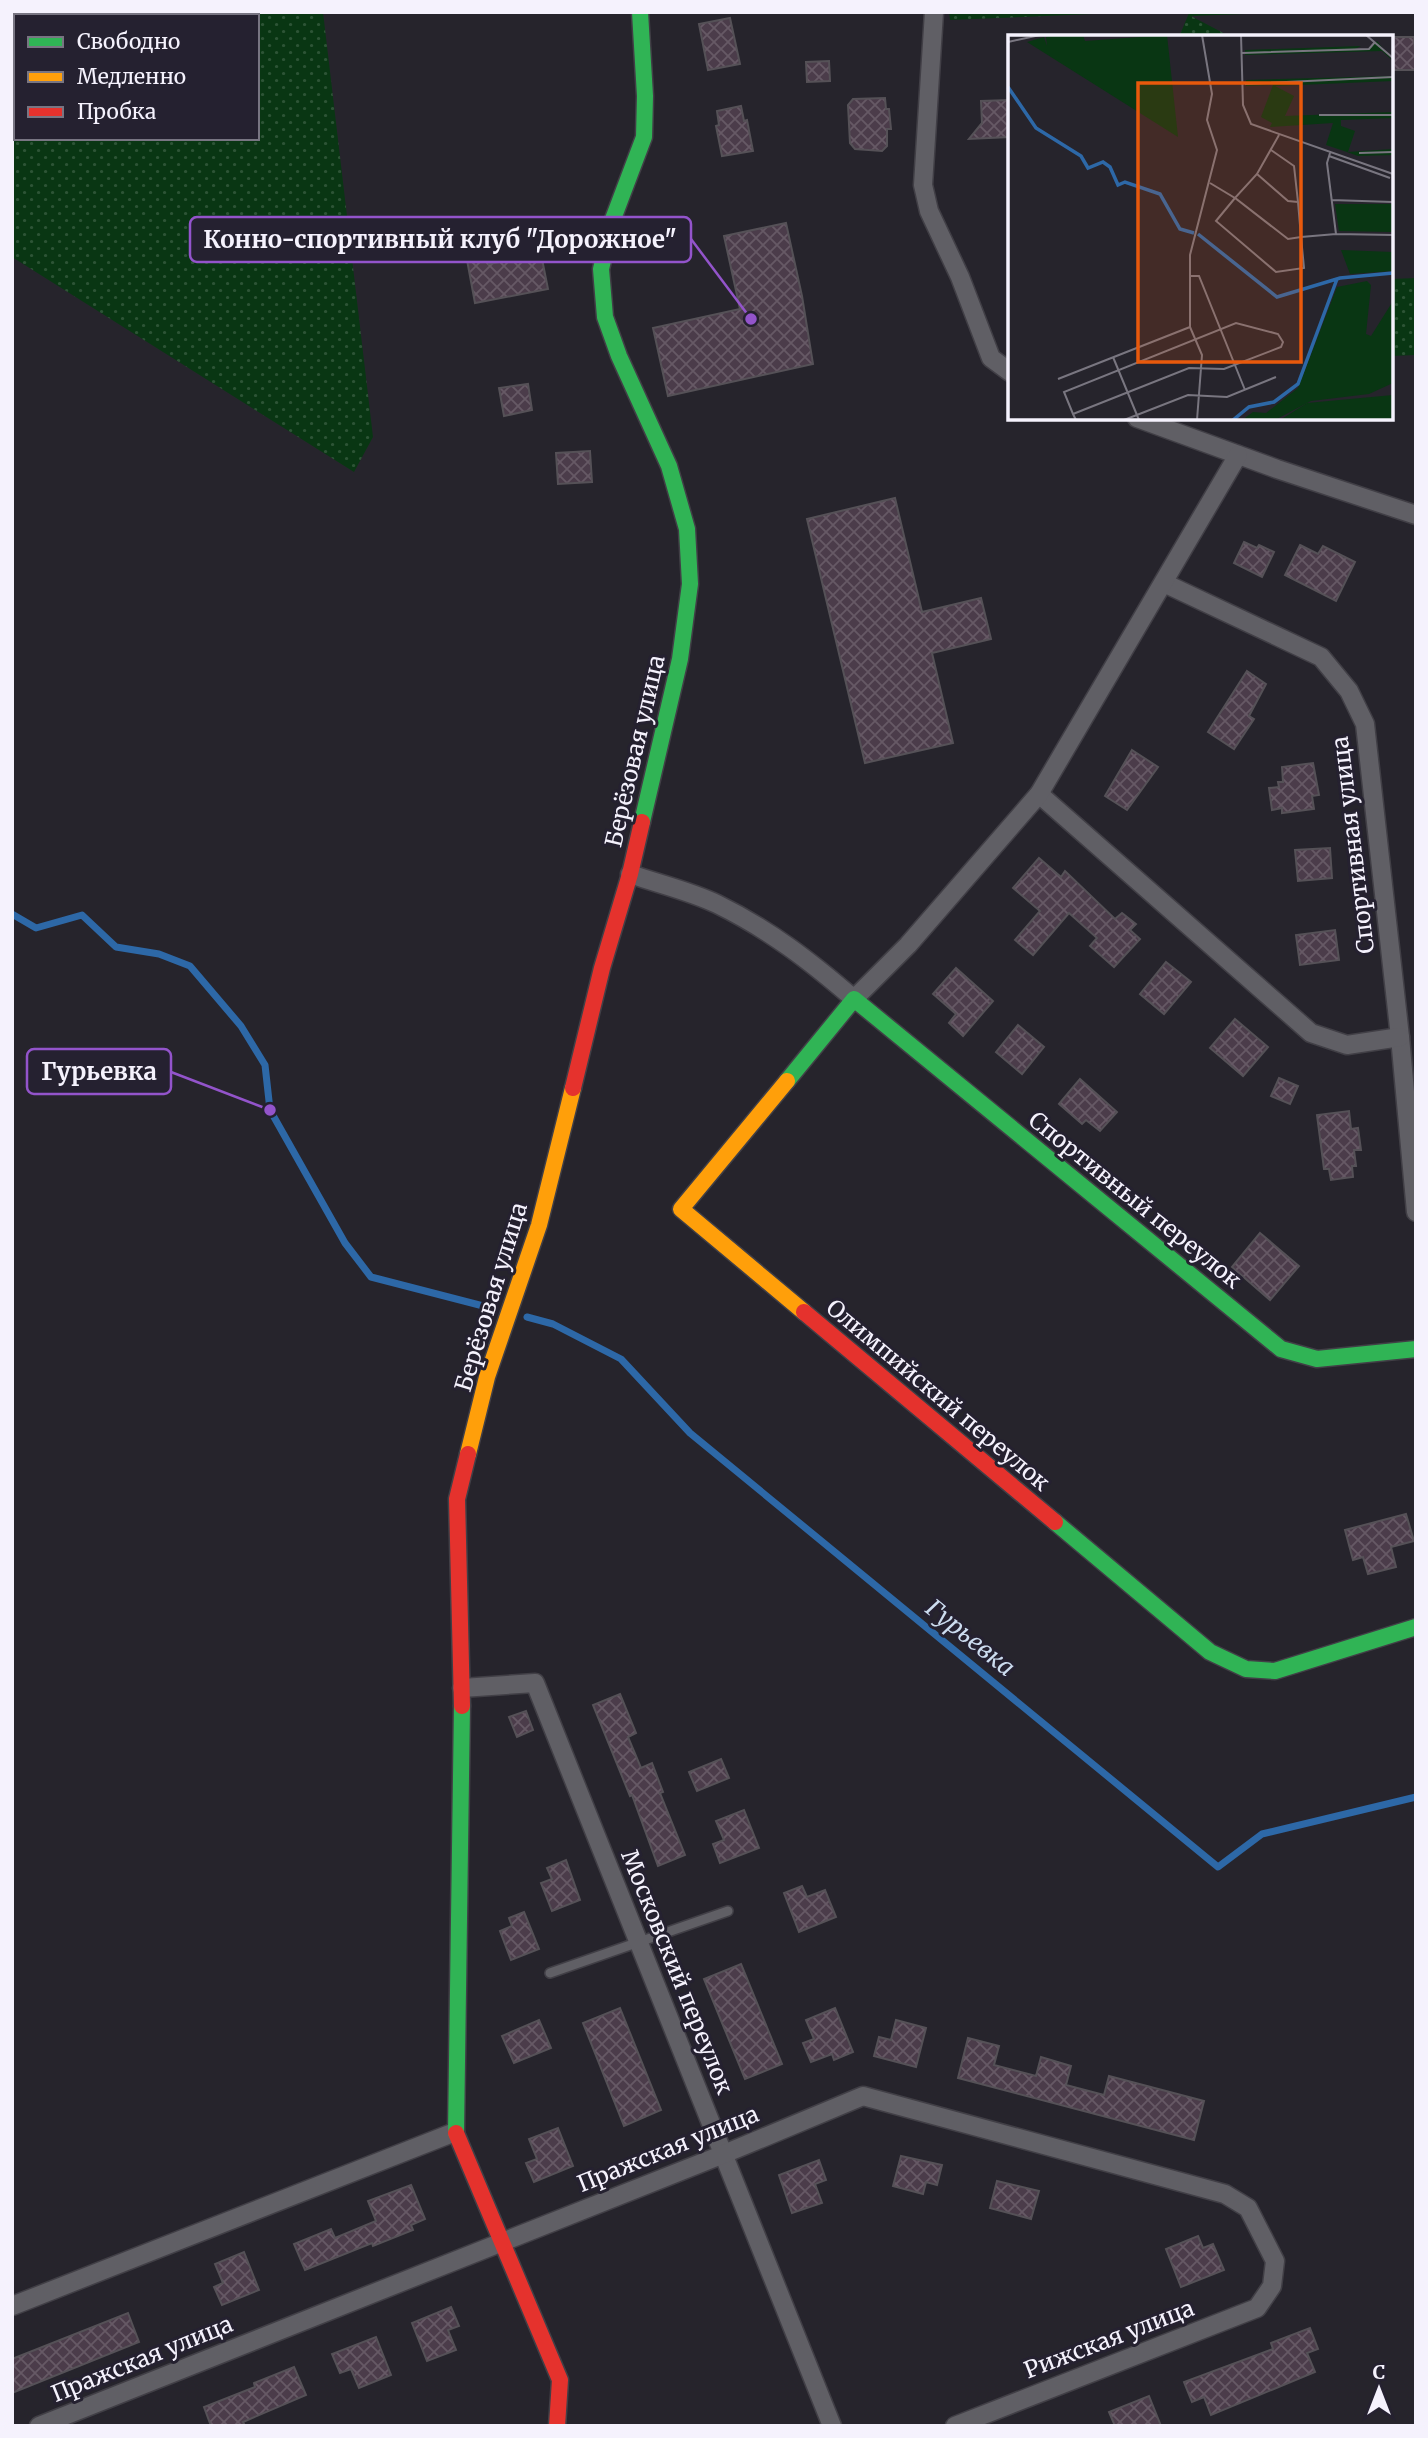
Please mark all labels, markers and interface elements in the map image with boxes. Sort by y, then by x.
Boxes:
legend [14,14,259,140]
text: Свободно [77,28,180,55]
inset map [1008,35,1393,420]
text: Медленно [77,63,186,90]
text: Пробка [77,98,156,125]
callout: Конно-спортивный клуб "Дорожное" [190,217,691,262]
text: Конно-спортивный клуб "Дорожное" [203,224,677,255]
street label: Берёзовая улица [598,652,671,850]
street label: Спортивная улица [1325,735,1380,955]
callout: Гурьевка [27,1049,171,1094]
text: Гурьевка [41,1056,157,1087]
street label: Спортивный переулок [1023,1105,1248,1295]
street label: Берёзовая улица [448,1199,533,1395]
street label: Олимпийский переулок [821,1293,1056,1497]
water label: Гурьевка [919,1592,1021,1683]
street label: Московский переулок [615,1845,740,2099]
street label: Пражская улица [573,2099,763,2198]
street label: Рижская улица [1020,2293,1198,2384]
street label: Пражская улица [47,2309,237,2408]
north arrow [1344,2354,1414,2424]
text: С [1373,2360,1385,2384]

